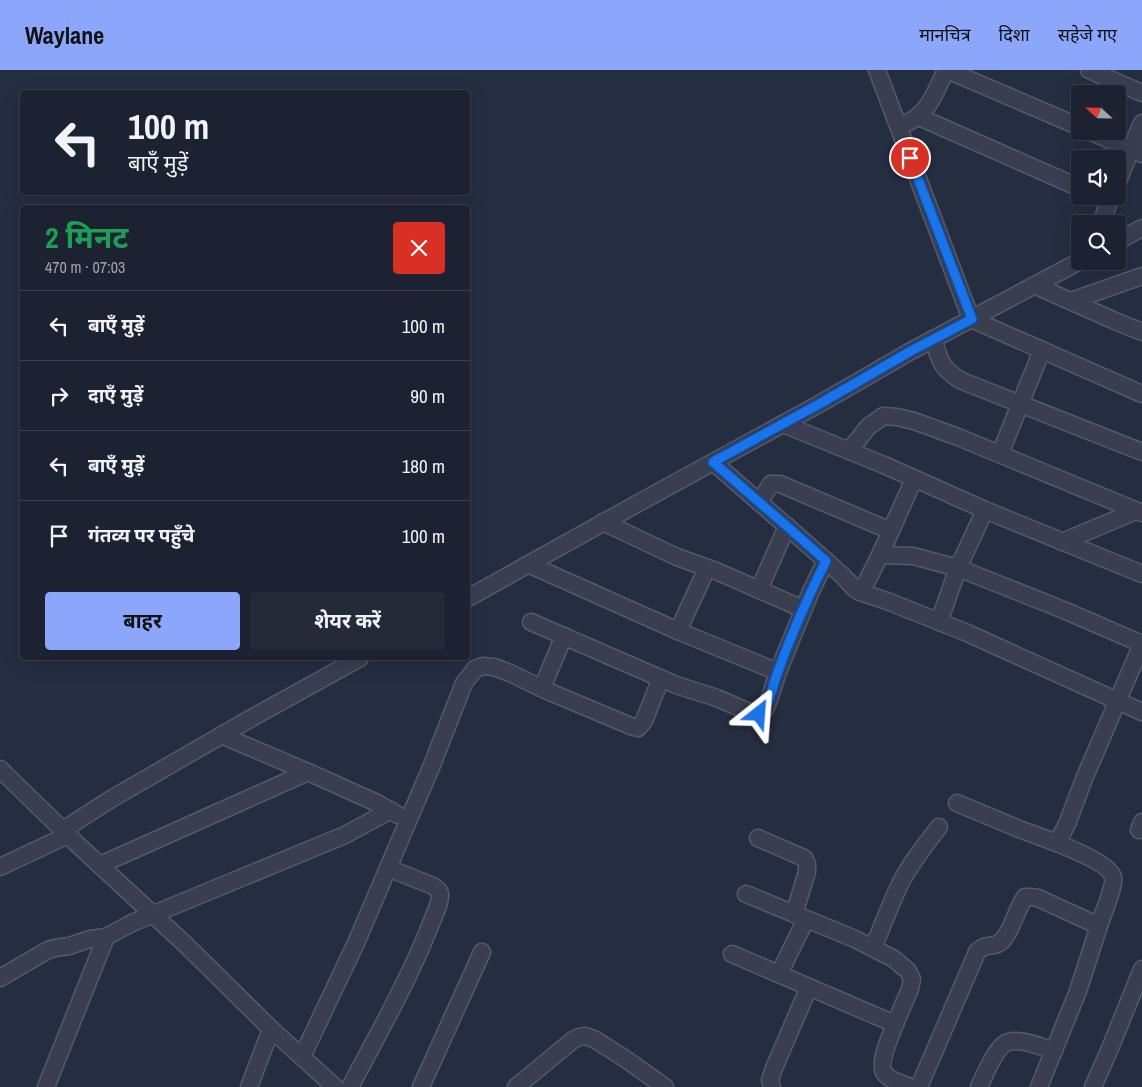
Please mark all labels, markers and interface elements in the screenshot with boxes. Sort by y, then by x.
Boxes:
text: Waylane [25,19,104,51]
text: मानचित्र [919,22,971,47]
text: दिशा [999,22,1030,47]
text: सहेजे गए [1058,22,1117,47]
north arrow [1071,85,1126,140]
map controls [1071,85,1126,270]
text: 100 m [128,103,209,150]
icon: left [45,110,110,175]
pin [889,137,931,179]
icon: arrive [896,144,924,172]
text: बाएँ मुड़ें [128,148,188,178]
button: sound [1071,150,1126,205]
button: search [1071,215,1126,270]
text: 2 मिनट [45,217,129,257]
button: close [393,222,445,274]
text: 470 m · 07:03 [45,256,125,278]
icon: left [45,312,73,340]
text: बाएँ मुड़ें [88,312,144,338]
text: 100 m [402,313,445,339]
icon: right [45,382,73,410]
text: दाएँ मुड़ें [88,382,143,408]
text: 90 m [410,383,445,409]
icon: left [45,452,73,480]
text: बाएँ मुड़ें [88,452,144,478]
text: 180 m [402,453,445,479]
icon: arrive [45,522,73,550]
text: गंतव्य पर पहुँचे [88,522,194,548]
text: 100 m [402,523,445,549]
button: बाहर [45,592,240,650]
button: शेयर करें [250,592,445,650]
position arrow [732,687,784,739]

